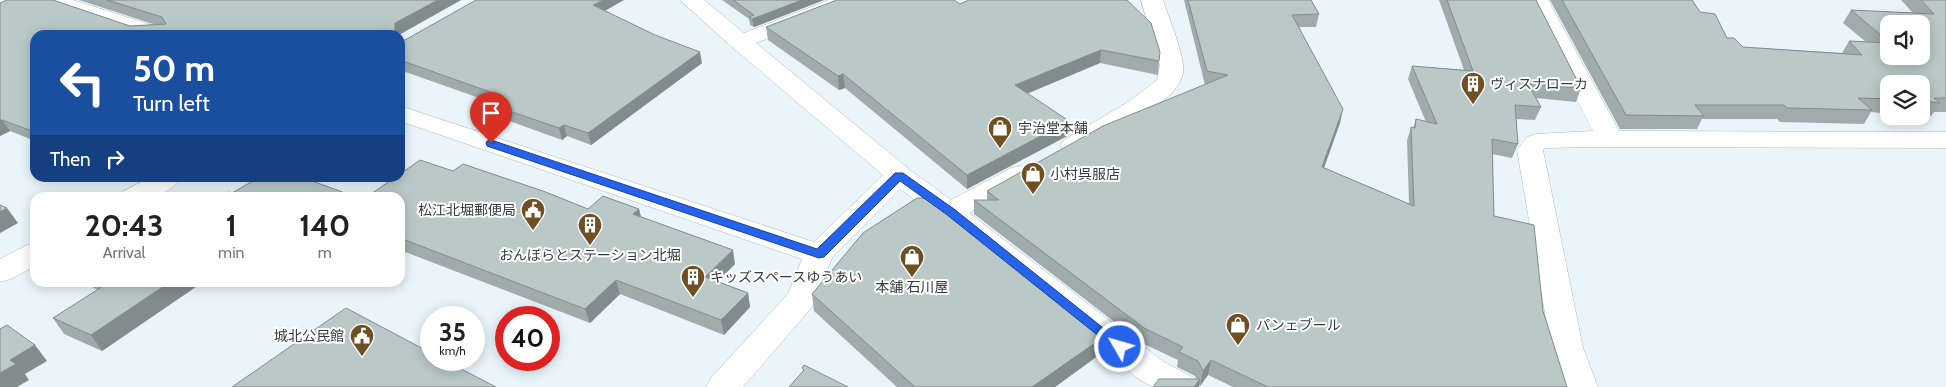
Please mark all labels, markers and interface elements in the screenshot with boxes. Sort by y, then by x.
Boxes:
map controls [1880,15,1930,125]
button: sound [1880,15,1930,65]
text: 50 m [133,47,215,90]
icon: left [50,50,115,115]
building icon: ヴィスナローカ [1460,71,1486,105]
place label: ヴィスナローカ [1490,75,1588,93]
button: layers [1880,75,1930,125]
text: Turn left [133,90,210,117]
pin [470,92,512,143]
icon: arrive [477,99,505,127]
shop icon: 宇治堂本舗 [987,115,1013,149]
place label: 宇治堂本舗 [1018,119,1088,137]
icon: right [101,145,129,173]
text: Then [50,148,91,171]
shop icon: 小村呉服店 [1020,161,1046,195]
place label: 小村呉服店 [1050,165,1120,183]
public building icon: 松江北堀郵便局 [520,197,546,231]
place label: 松江北堀郵便局 [418,201,516,219]
text: 20:43 [85,207,163,244]
text: 1 [226,207,237,244]
text: 140 [299,207,350,244]
building icon: おんぼらとステーション北堀 [577,212,603,246]
text: Arrival [103,243,145,262]
text: min [218,243,244,262]
text: m [318,243,332,262]
shop icon: 本舗 石川屋 [899,244,925,278]
place label: おんぼらとステーション北堀 [499,246,681,264]
building icon: キッズスペースゆうあい [680,264,706,298]
place label: キッズスペースゆうあい [710,268,862,286]
place label: 本舗 石川屋 [875,278,949,296]
speed limit sign: 40 [495,306,560,371]
shop icon: パンェブール [1225,312,1251,346]
place label: パンェブール [1256,316,1341,334]
text: 35 [439,317,466,347]
position arrow [1093,320,1145,372]
public building icon: 城北公民館 [349,323,375,357]
place label: 城北公民館 [274,327,344,345]
text: km/h [439,343,466,358]

